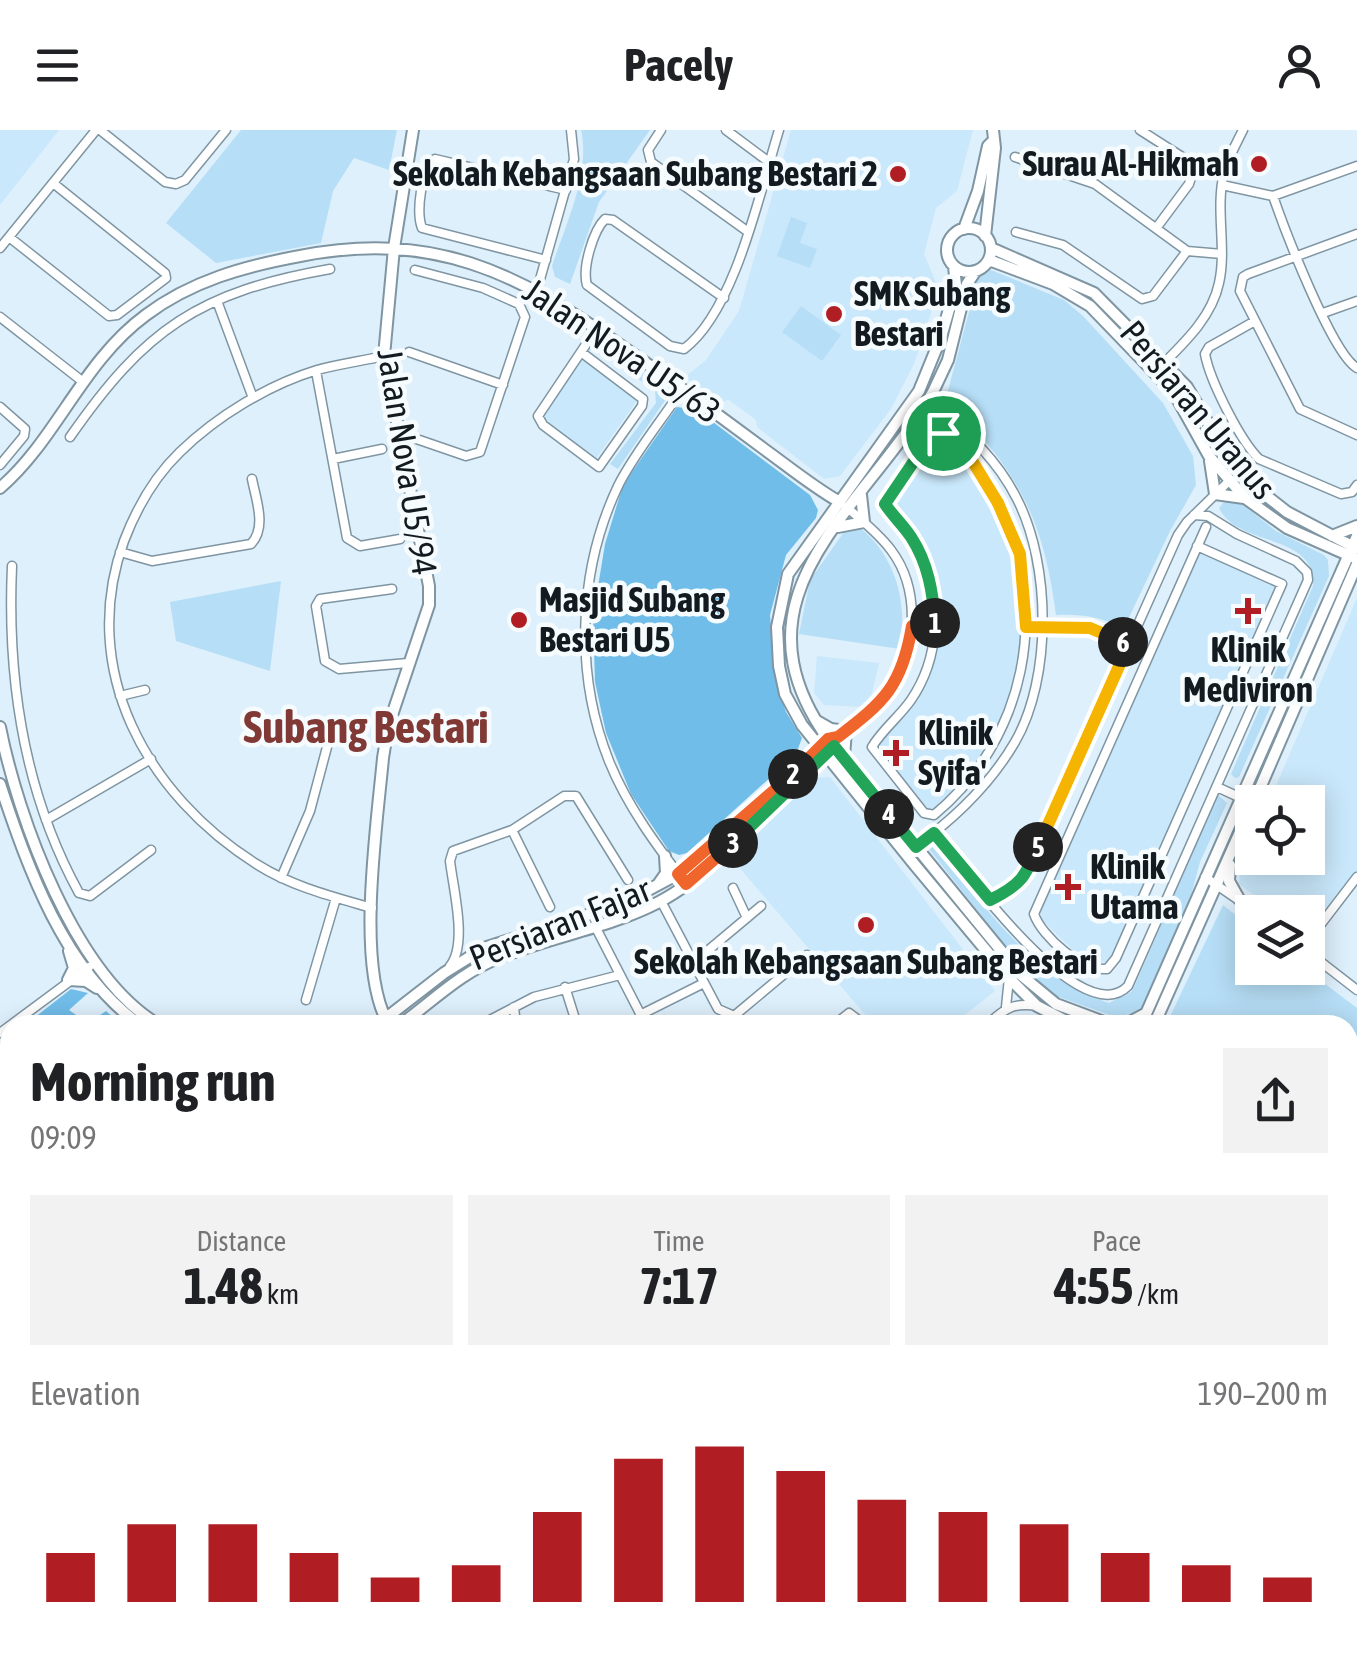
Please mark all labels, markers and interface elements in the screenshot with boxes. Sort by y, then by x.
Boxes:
icon: menu [30,38,85,93]
icon: person [1272,38,1327,93]
text: Pacely [624,39,733,91]
place label: Surau Al-Hikmah [1022,143,1239,183]
place label: Sekolah Kebangsaan Subang Bestari 2 [393,153,878,193]
marker: Surau Al-Hikmah [1248,153,1270,175]
marker: Sekolah Kebangsaan Subang Bestari 2 [887,163,909,185]
street label: Jalan Nova U5/63 [517,270,728,431]
place label: SMK Subang Bestari [854,273,1012,353]
marker: SMK Subang Bestari [823,303,845,325]
street label: Persiaran Uranus [1113,312,1285,507]
street label: Jalan Nova U5/94 [370,346,446,578]
pin [901,391,986,476]
icon: arrive [916,406,971,461]
place label: Masjid Subang Bestari U5 [539,579,726,659]
pin: 1 [910,598,960,648]
marker: Klinik Mediviron [1235,598,1261,624]
text: 1 [928,607,942,639]
marker: Masjid Subang Bestari U5 [508,609,530,631]
pin: 6 [1098,617,1148,667]
text: 6 [1116,626,1130,658]
place label: Klinik Mediviron [1183,629,1313,709]
district label: Subang Bestari [243,701,489,753]
place label: Klinik Syifa' [918,712,994,792]
marker: Klinik Syifa' [883,740,909,766]
pin: 2 [768,749,818,799]
text: 2 [786,758,800,790]
map controls [1235,785,1325,985]
button: locate [1235,785,1325,875]
pin: 4 [864,789,914,839]
text: 4 [882,798,896,830]
pin: 3 [708,818,758,868]
pin: 5 [1013,822,1063,872]
text: 3 [726,827,740,859]
text: 5 [1031,831,1045,863]
place label: Klinik Utama [1090,846,1178,926]
street label: Persiaran Fajar [463,868,657,978]
marker: Klinik Utama [1055,874,1081,900]
button: layers [1235,895,1325,985]
marker: Sekolah Kebangsaan Subang Bestari [855,914,877,936]
place label: Sekolah Kebangsaan Subang Bestari [634,941,1098,981]
button: share [1223,1048,1328,1153]
text: Morning run [30,1050,276,1113]
text: 09:09 [30,1119,97,1156]
text: Distance [196,1225,286,1257]
text: Time [653,1225,705,1257]
text: Pace [1092,1225,1141,1257]
text: 1.48 [183,1257,263,1315]
text: 7:17 [639,1257,719,1315]
text: 4:55 [1054,1257,1133,1315]
text: km [263,1278,299,1310]
text: /km [1133,1278,1179,1310]
text: Elevation [30,1375,141,1412]
text: 190–200 m [1198,1375,1328,1412]

